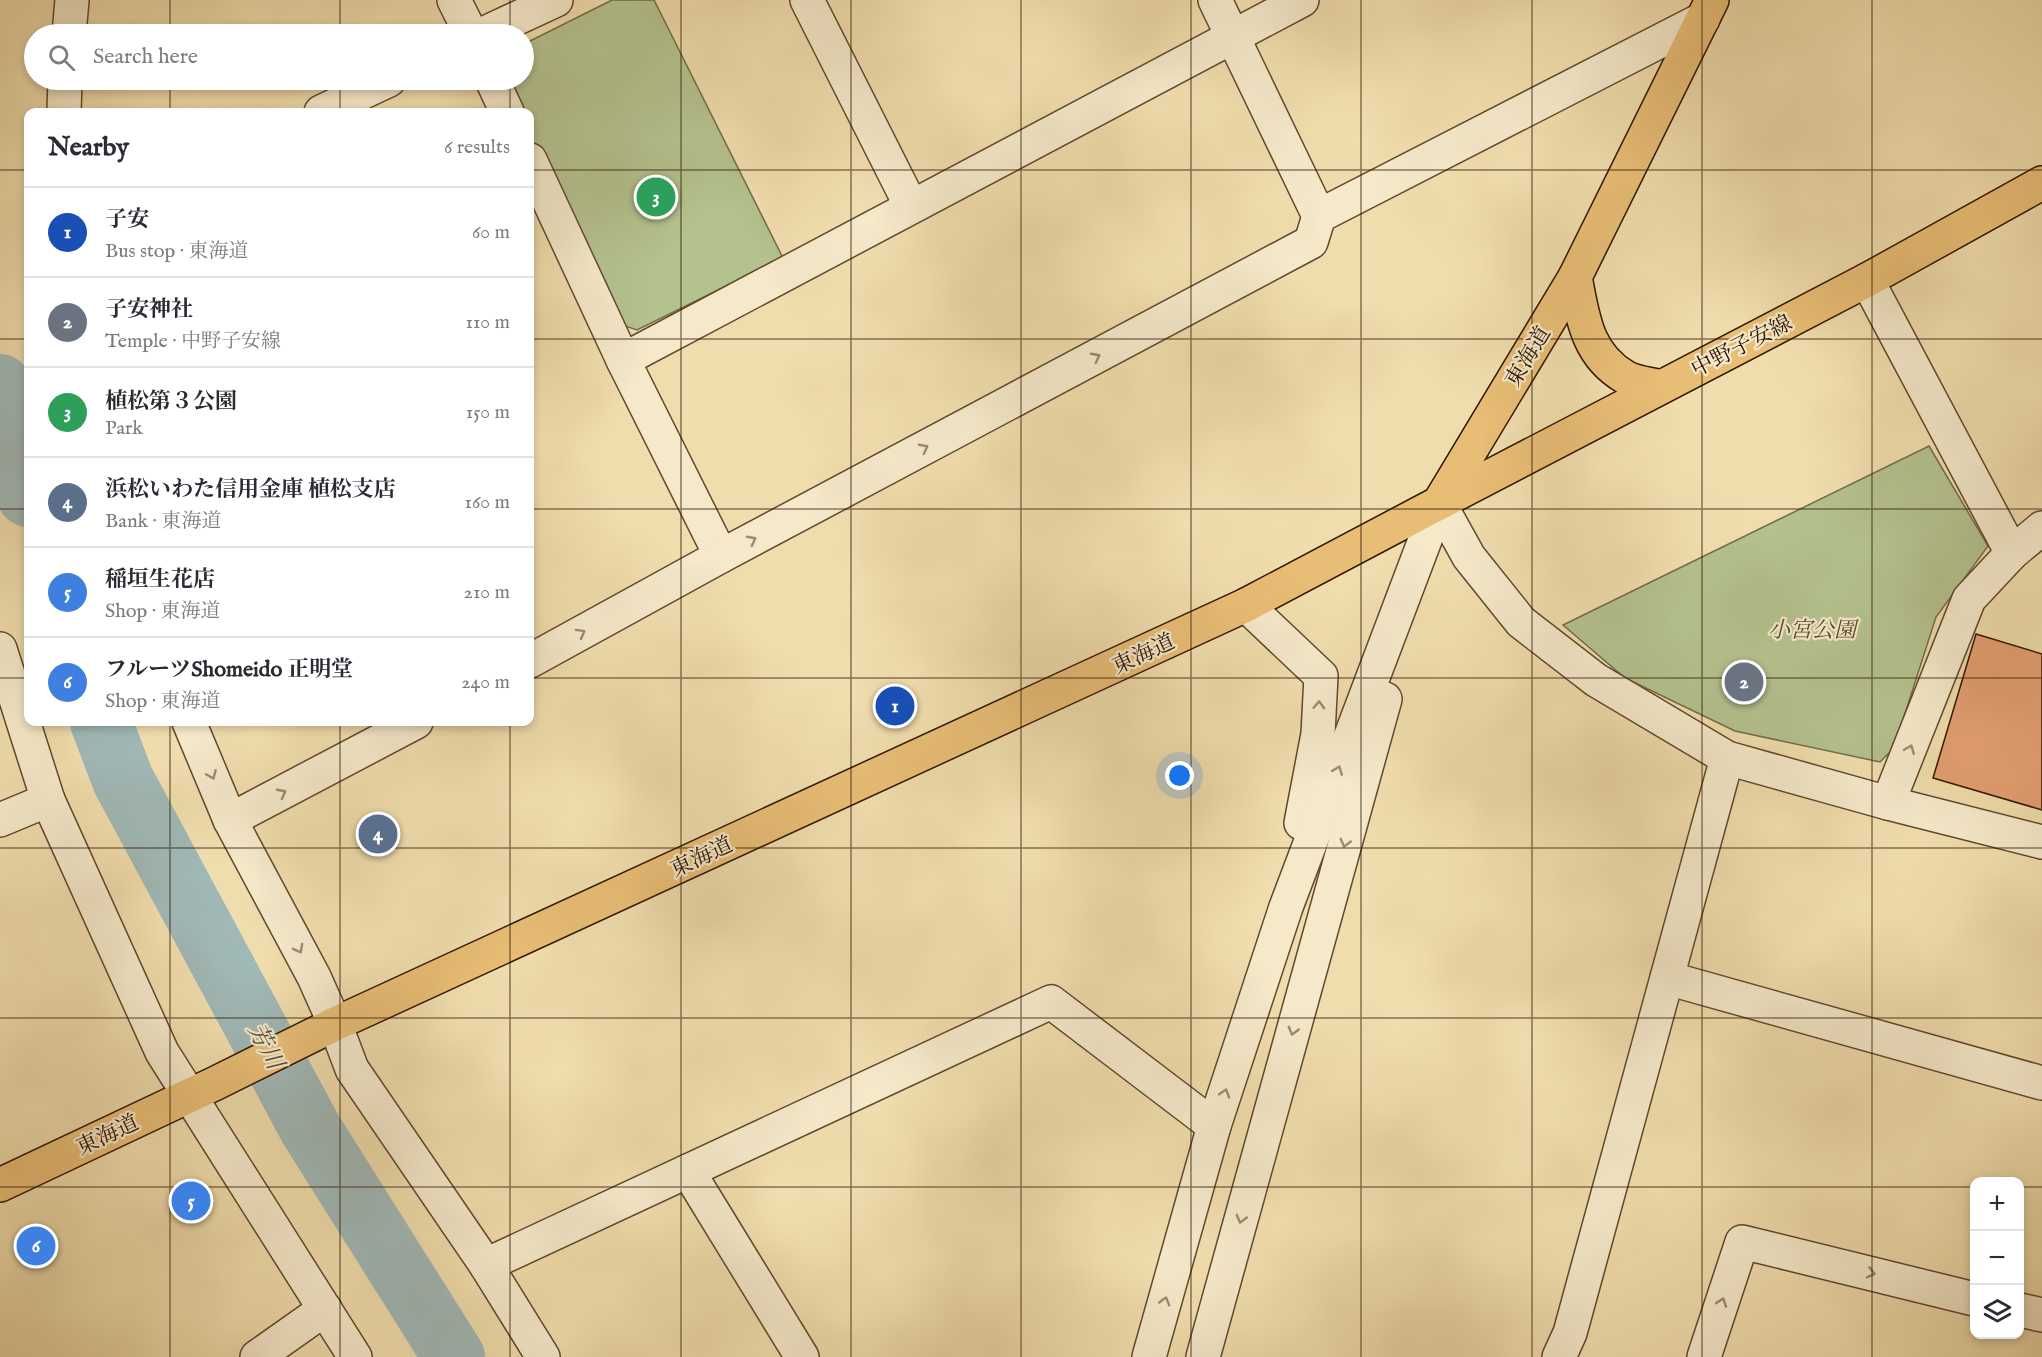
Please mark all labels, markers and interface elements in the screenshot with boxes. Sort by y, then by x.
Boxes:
search box [24,24,534,90]
icon: search [45,41,78,74]
text: Search here [93,43,198,71]
text: Nearby [48,131,129,164]
text: 6 results [444,135,510,160]
pin: 3 [636,174,676,220]
text: 子安 [105,206,149,234]
text: 1 [64,220,71,245]
text: 60 m [472,220,510,245]
text: Bus stop · 東海道 [105,239,249,264]
text: 子安神社 [105,296,193,324]
street label: 中野子安線 [1687,309,1797,384]
text: 2 [63,310,72,335]
text: 110 m [466,310,510,335]
street label: 東海道 [1500,322,1558,393]
text: Temple · 中野子安線 [105,329,281,354]
one-way arrow [1090,353,1101,364]
text: 植松第３公園 [105,388,237,416]
text: 3 [64,400,71,425]
text: 150 m [466,400,510,425]
text: Park [105,416,143,441]
one-way arrow [918,444,928,455]
text: 浜松いわた信用金庫 植松支店 [105,476,396,504]
text: 4 [63,490,72,515]
text: 160 m [464,490,510,515]
text: Bank · 東海道 [105,509,221,534]
one-way arrow [746,536,756,547]
text: 稲垣生花店 [105,566,215,594]
text: 5 [64,580,71,605]
text: 210 m [464,580,510,605]
text: Shop · 東海道 [105,599,221,624]
park label: 小宮公園 [1768,617,1859,645]
street label: 東海道 [1108,628,1180,681]
one-way arrow [575,629,585,640]
text: フルーツShomeido 正明堂 [105,656,353,684]
pin: 2 [1724,660,1764,704]
text: 6 [63,670,72,695]
text: 240 m [461,670,510,695]
pin: 1 [876,684,914,728]
text: Shop · 東海道 [105,689,221,714]
one-way arrow [1313,701,1326,710]
one-way arrow [1902,744,1915,754]
your location [1165,761,1194,790]
one-way arrow [1330,766,1343,776]
one-way arrow [204,769,216,780]
one-way arrow [276,789,286,800]
pin: 4 [358,812,398,856]
street label: 東海道 [666,831,738,884]
one-way arrow [1340,837,1352,848]
one-way arrow [292,943,303,954]
water label: 芳川 [240,1018,291,1078]
one-way arrow [1288,1025,1300,1036]
one-way arrow [1217,1088,1230,1099]
street label: 東海道 [72,1109,144,1162]
map controls [1970,1177,2024,1339]
button: + [1970,1177,2024,1231]
pin: 5 [172,1178,210,1224]
one-way arrow [1236,1213,1248,1224]
pin: 6 [16,1224,56,1268]
button: − [1970,1231,2024,1285]
one-way arrow [1865,1266,1875,1279]
button: layers [1970,1285,2024,1339]
one-way arrow [1158,1296,1170,1307]
one-way arrow [1715,1297,1728,1308]

